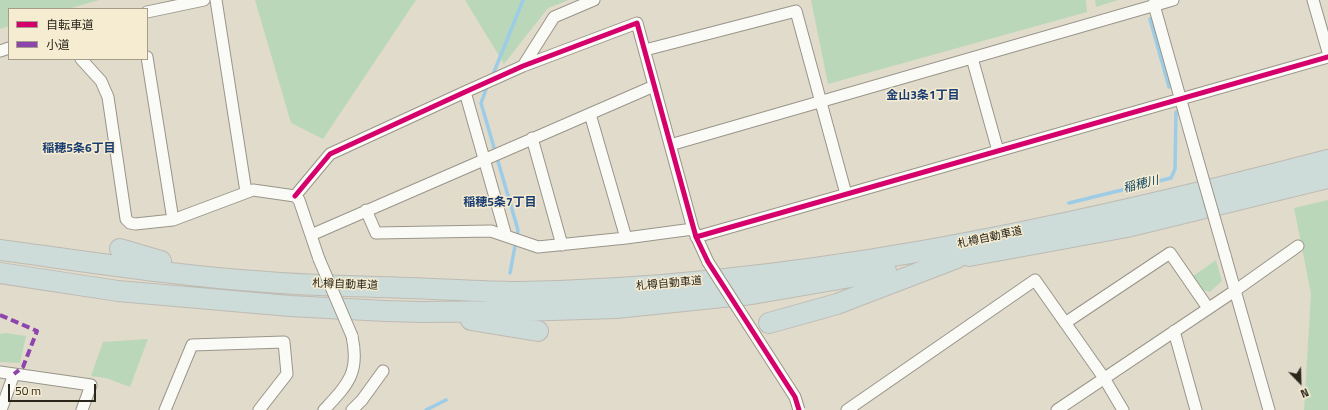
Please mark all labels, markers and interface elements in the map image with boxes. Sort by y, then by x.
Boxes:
legend [8,8,148,60]
text: 自転車道 [46,15,94,34]
text: 小道 [46,35,70,54]
district label: 金山3条1丁目 [886,89,960,103]
district label: 稲穂5条6丁目 [42,142,116,156]
water label: 稲穂川 [1122,174,1160,196]
district label: 稲穂5条7丁目 [463,196,537,210]
street label: 札樽自動車道 [956,225,1024,251]
street label: 札樽自動車道 [636,275,702,293]
street label: 札樽自動車道 [312,277,378,293]
north arrow [1280,362,1320,402]
scale bar [10,376,98,402]
text: 50 m [15,381,41,400]
text: N [1298,384,1311,402]

